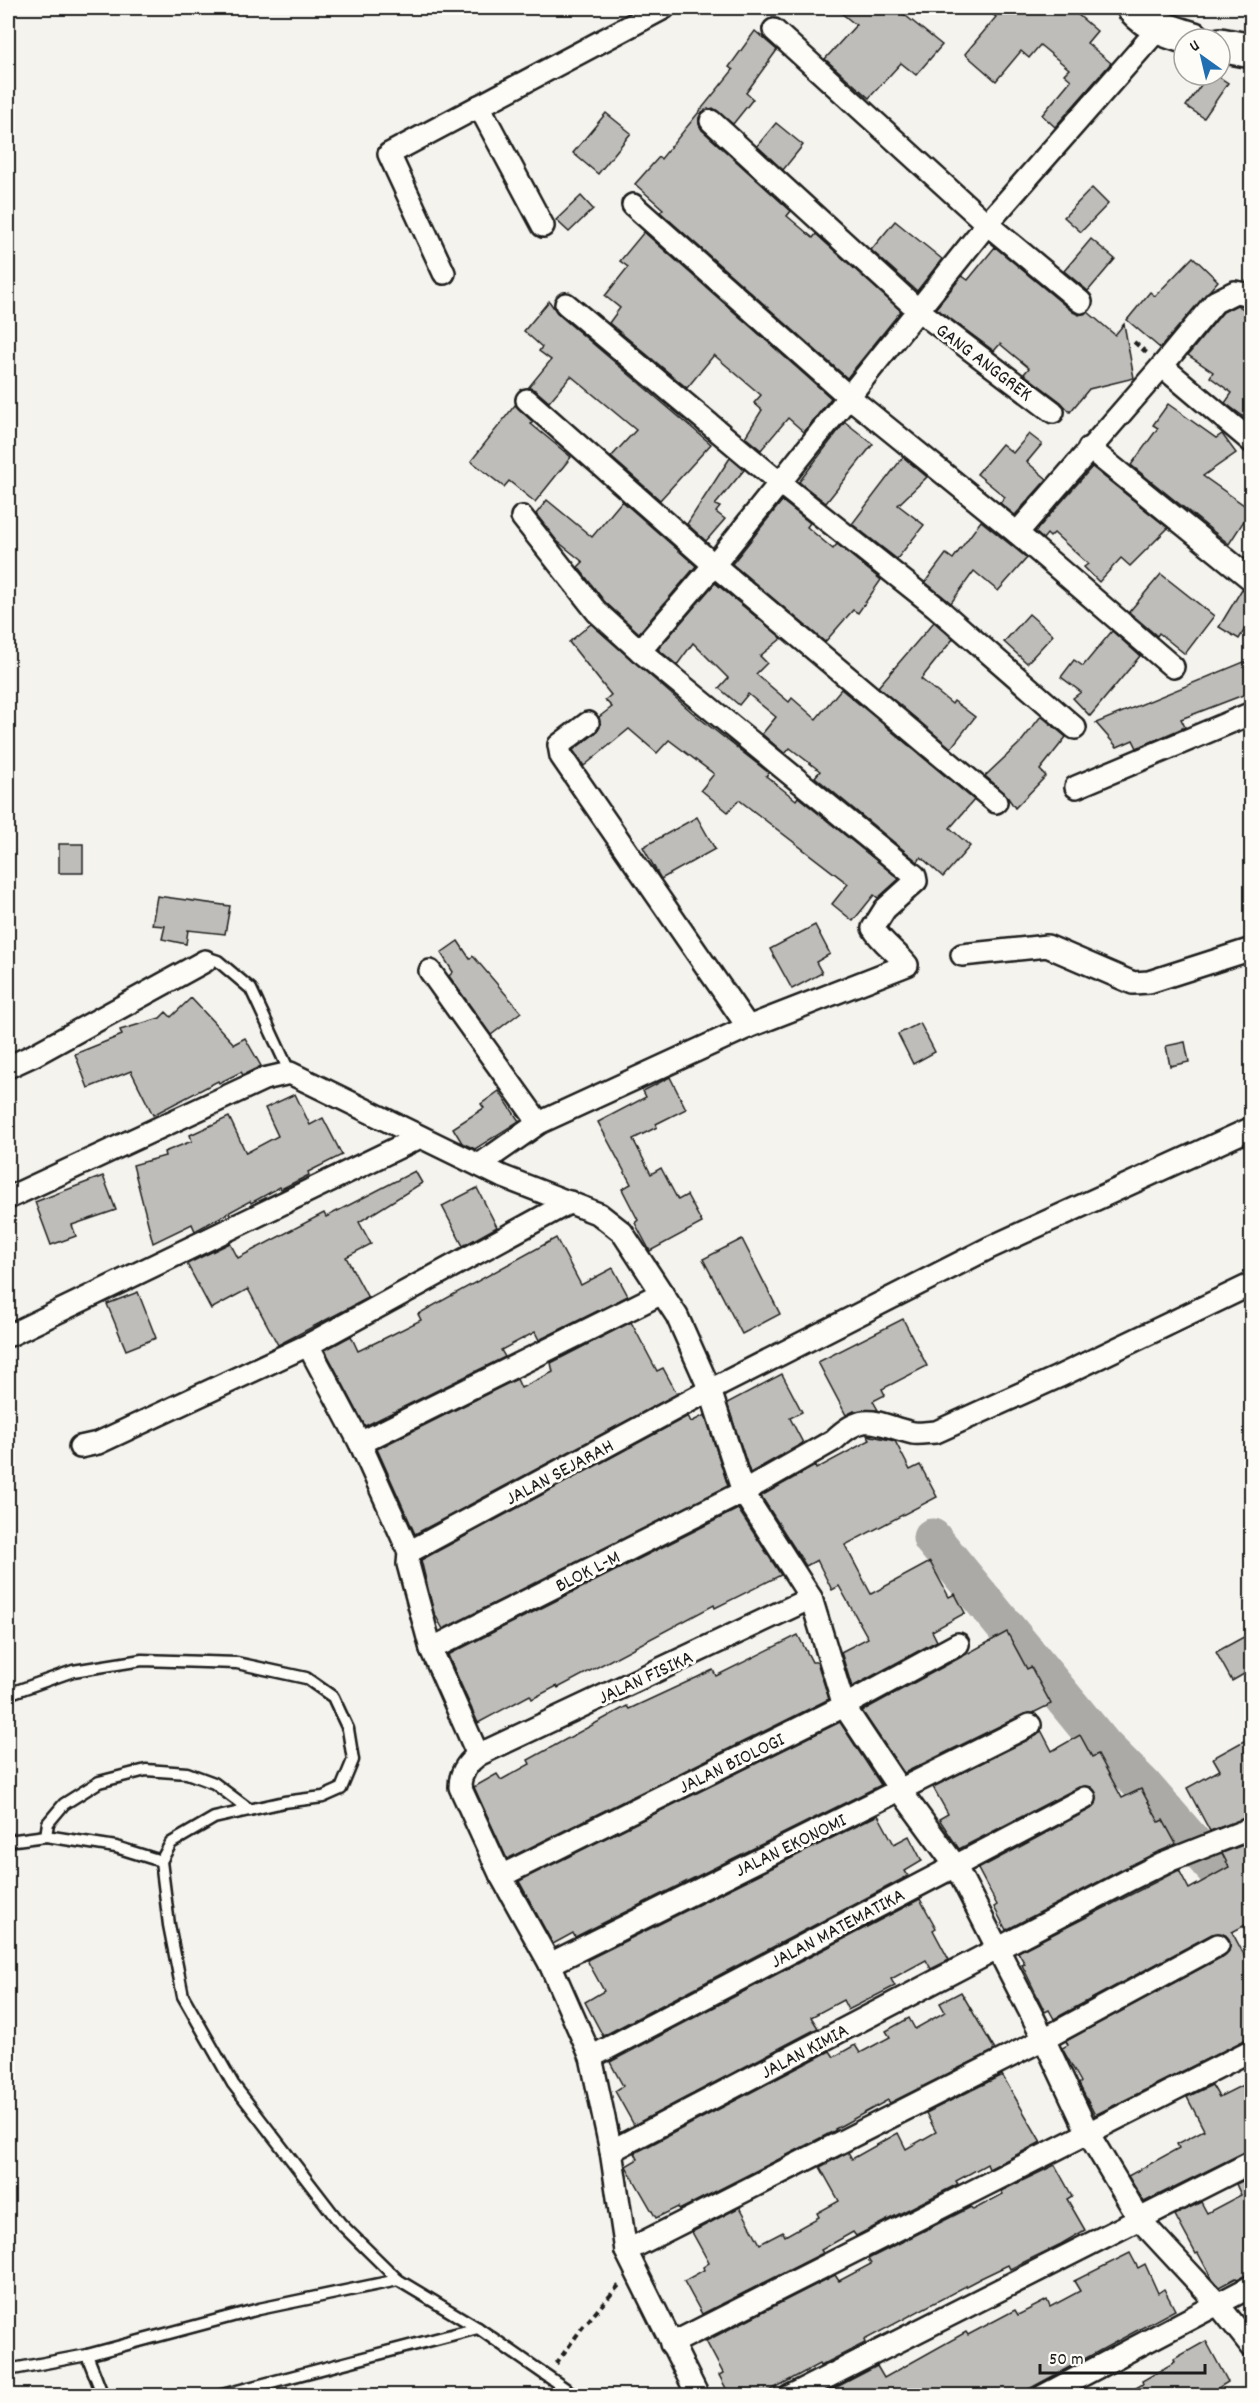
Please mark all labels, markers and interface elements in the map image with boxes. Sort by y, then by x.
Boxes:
north arrow [1172,27,1232,87]
text: U [1185,35,1205,58]
street label: GANG ANGGREK [929,318,1037,409]
street label: JALAN SEJARAH [501,1433,619,1514]
street label: BLOK L-M [551,1544,626,1601]
street label: JALAN FISIKA [594,1644,699,1713]
street label: JALAN BIOLOGI [675,1727,790,1802]
street label: JALAN EKONOMI [731,1808,852,1886]
street label: JALAN MATEMATIKA [766,1882,911,1977]
street label: JALAN KIMIA [756,2018,854,2088]
scale bar [1040,2337,1205,2375]
text: 50 m [1049,2348,1084,2373]

